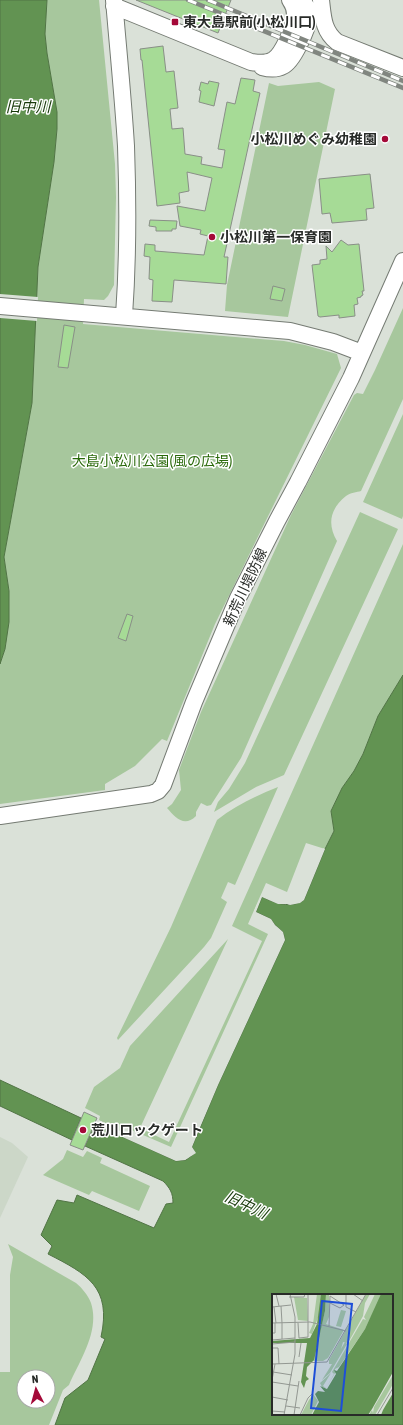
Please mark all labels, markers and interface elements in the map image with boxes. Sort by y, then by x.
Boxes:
place label: 東大島駅前(小松川口) [183,14,316,30]
marker: 東大島駅前(小松川口) [170,17,180,27]
water label: 旧中川 [5,98,52,115]
place label: 小松川めぐみ幼稚園 [251,131,377,147]
marker: 小松川めぐみ幼稚園 [380,134,390,144]
place label: 小松川第一保育園 [220,229,332,245]
marker: 小松川第一保育園 [207,232,217,242]
park label: 大島小松川公園(風の広場) [72,453,232,469]
street label: 新荒川堤防線 [220,546,270,628]
place label: 荒川ロックゲート [91,1122,203,1138]
marker: 荒川ロックゲート [78,1125,88,1135]
water label: 旧中川 [222,1187,272,1223]
inset map [272,1294,393,1415]
north arrow [16,1369,56,1409]
text: N [31,1373,39,1385]

